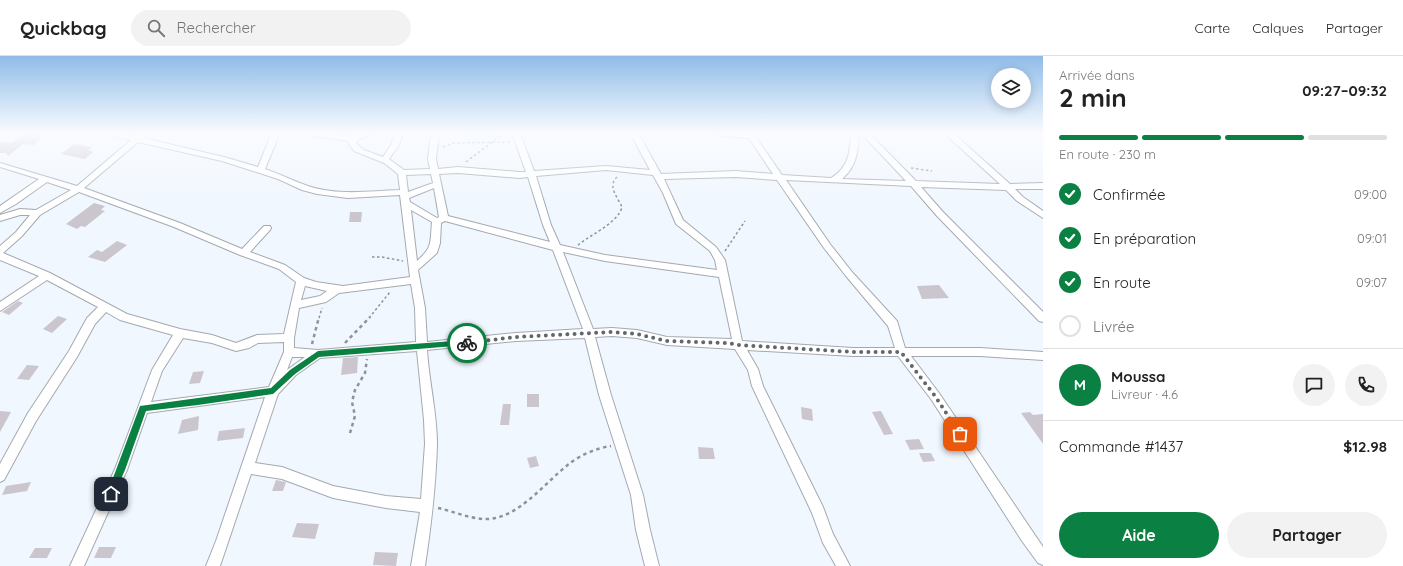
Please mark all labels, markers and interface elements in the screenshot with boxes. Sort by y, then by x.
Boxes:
search box [131,10,411,46]
text: Quickbag [20,16,107,40]
icon: search [145,17,167,39]
text: Rechercher [177,18,256,37]
text: Carte [1195,19,1230,37]
text: Calques [1252,19,1304,37]
text: Partager [1326,19,1383,37]
text: Arrivée dans [1059,67,1135,83]
map controls [991,68,1031,108]
button: layers [991,68,1031,108]
text: 2 min [1059,81,1127,114]
text: 09:27–09:32 [1302,81,1387,100]
text: En route · 230 m [1059,146,1156,162]
icon: check [1059,183,1081,205]
text: Confirmée [1093,185,1166,204]
text: 09:00 [1354,186,1387,202]
icon: check [1059,227,1081,249]
text: En préparation [1093,229,1196,248]
text: 09:01 [1357,230,1387,246]
icon: check [1059,271,1081,293]
text: En route [1093,273,1151,292]
text: 09:07 [1356,274,1387,290]
text: Livrée [1093,317,1135,336]
courier [447,323,487,363]
icon: bike [456,332,478,354]
button: chat [1293,364,1335,406]
button: phone [1345,364,1387,406]
text: Moussa [1111,367,1165,386]
text: M [1074,375,1086,394]
text: Livreur · 4.6 [1111,386,1178,402]
pin [943,417,977,451]
icon: bag [949,423,971,445]
text: Commande #1437 [1059,437,1183,456]
text: $12.98 [1343,437,1387,456]
pin [94,477,128,511]
icon: home [100,483,122,505]
button: Aide [1059,512,1219,558]
button: Partager [1227,512,1387,558]

